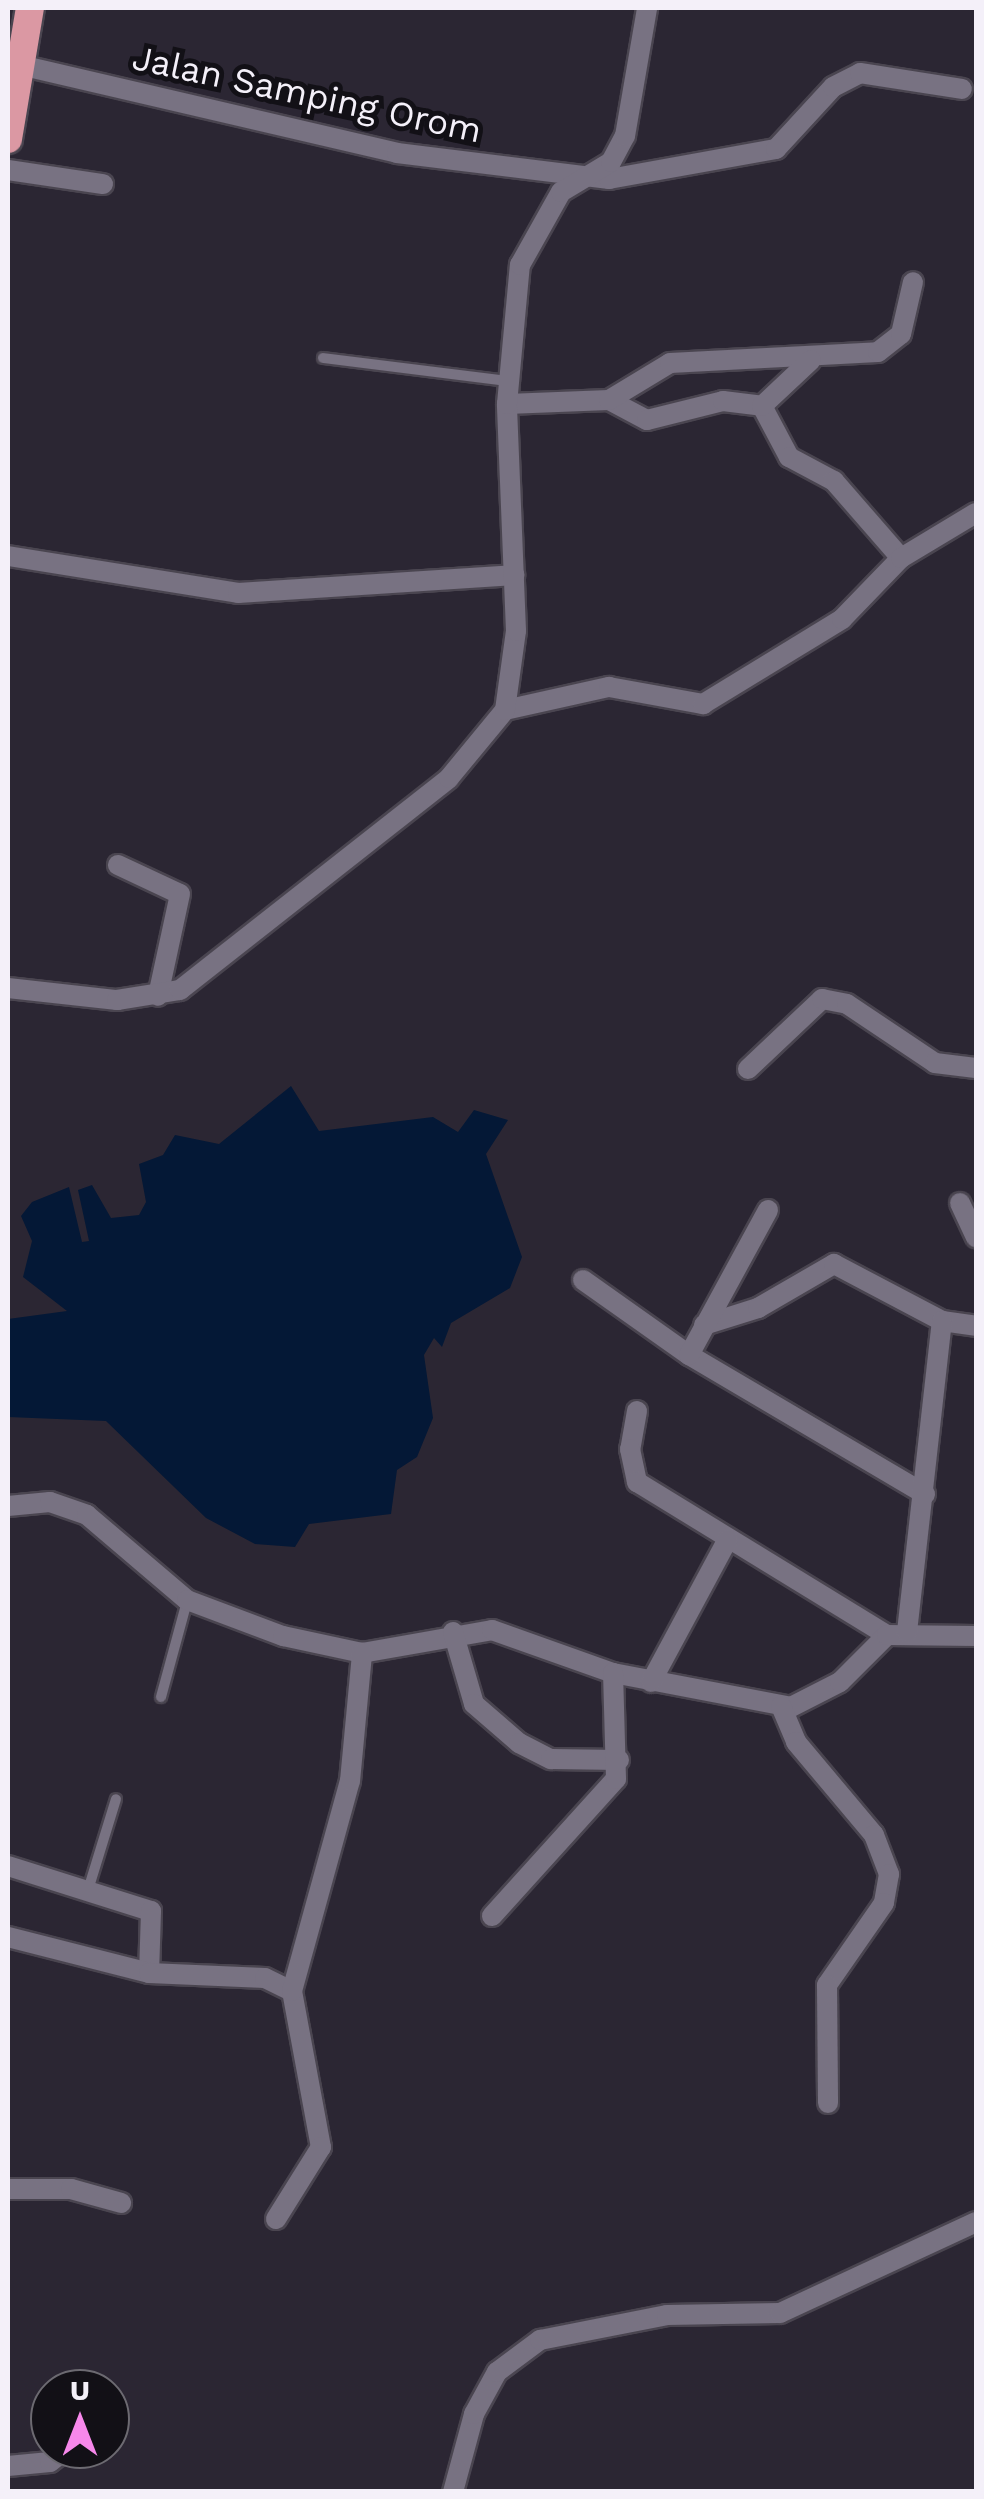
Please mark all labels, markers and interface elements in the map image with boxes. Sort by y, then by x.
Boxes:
street label: Jalan Samping Orom [129,36,485,152]
north arrow [30,2369,130,2469]
text: U [70,2374,90,2407]

